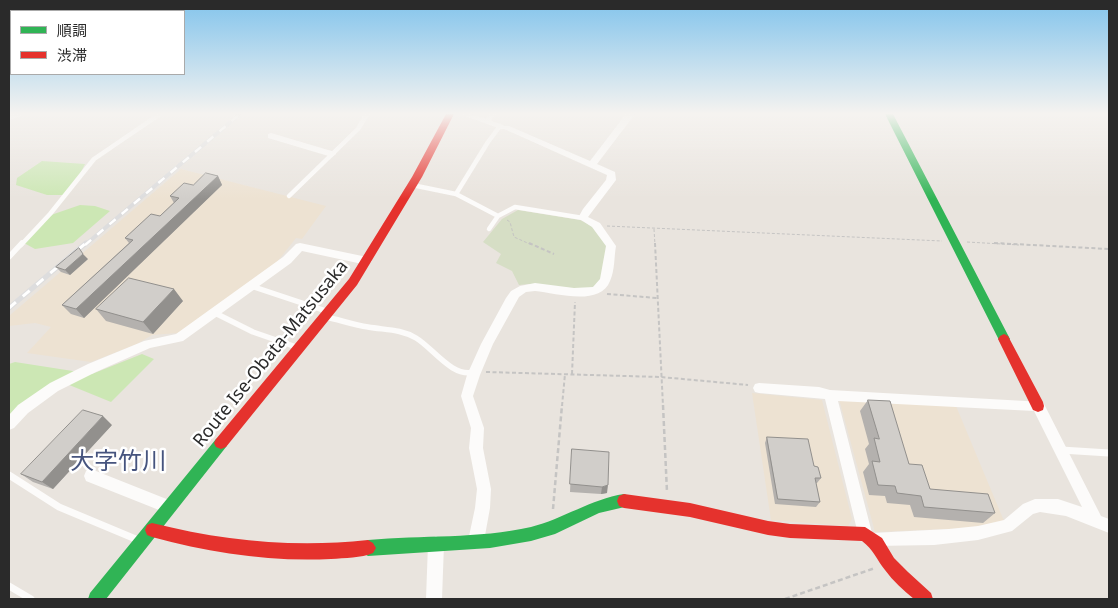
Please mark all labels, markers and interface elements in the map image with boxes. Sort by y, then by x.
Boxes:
legend [10,10,185,75]
text: 順調 [57,20,87,40]
text: 渋滞 [57,45,87,65]
street label: Route Ise-Obata-Matsusaka [189,256,353,452]
district label: 大字竹川 [70,448,166,476]

